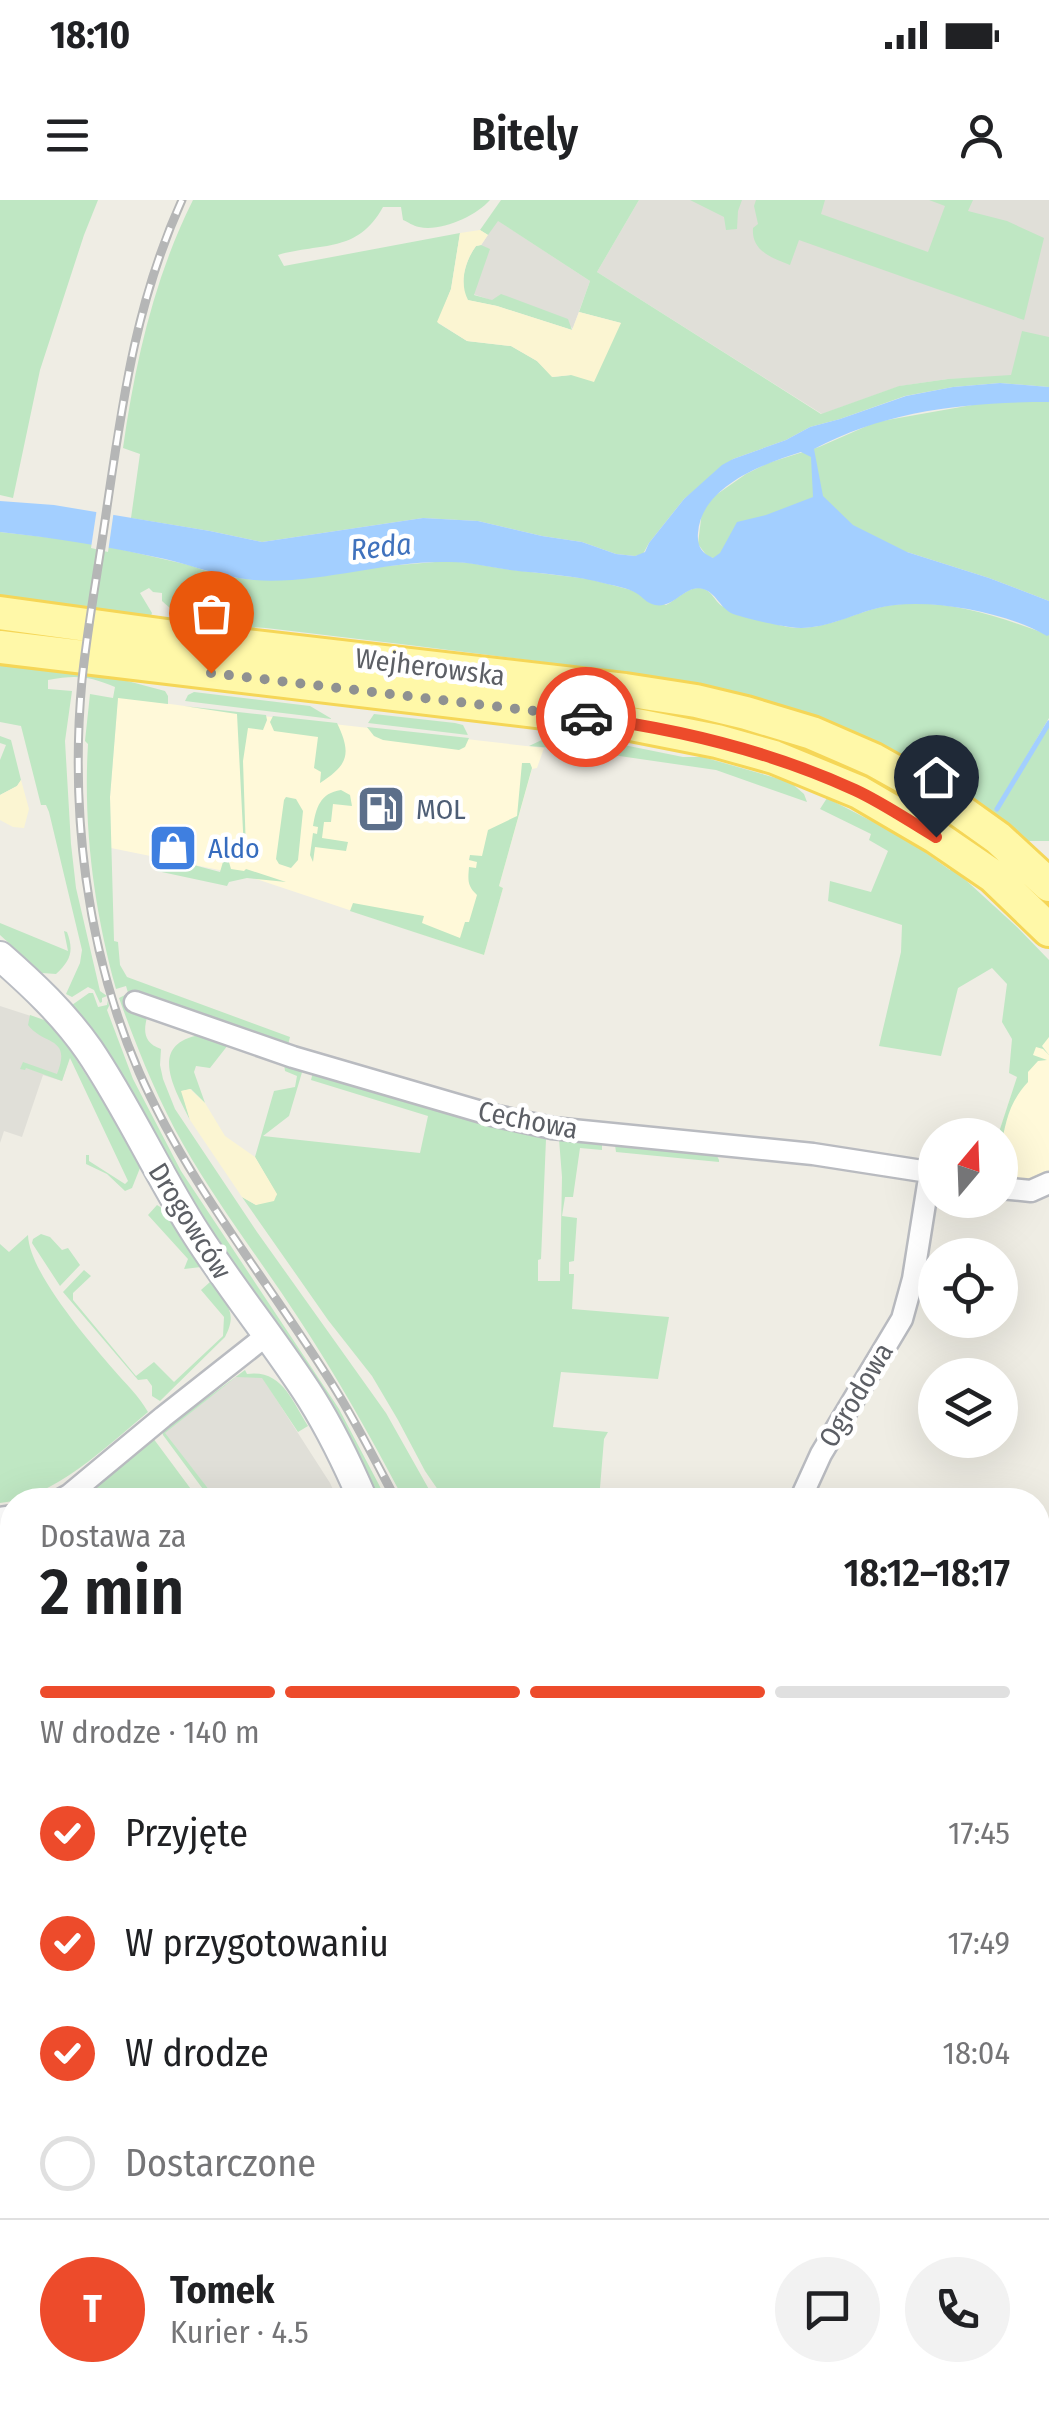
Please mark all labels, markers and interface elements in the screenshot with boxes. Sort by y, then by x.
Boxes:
text: 18:10 [50,12,130,58]
icon: menu [40,108,95,163]
text: Bitely [471,108,578,162]
icon: person [954,108,1009,163]
water label: Reda [349,526,413,568]
pin [169,571,254,674]
icon: bag [184,586,239,641]
street label: Wejherowska [353,641,507,693]
courier [536,667,636,767]
icon: car [559,690,614,745]
pin [894,735,979,838]
icon: home [909,750,964,805]
fuel station icon: MOL [355,783,407,835]
place label: MOL [416,793,466,826]
shop icon: Aldo [147,822,199,874]
place label: Aldo [208,832,260,865]
street label: Cechowa [475,1094,581,1146]
north arrow [918,1118,1018,1218]
map controls [918,1118,1018,1458]
street label: Drogowców [141,1157,239,1285]
button: locate [918,1238,1018,1338]
street label: Ogrodowa [812,1337,900,1453]
button: layers [918,1358,1018,1458]
text: Dostawa za [40,1517,187,1555]
text: 18:12–18:17 [844,1550,1010,1596]
text: 2 min [40,1553,184,1631]
text: W drodze · 140 m [40,1713,260,1751]
icon: check [40,1806,95,1861]
text: Przyjęte [125,1810,248,1856]
text: 17:45 [948,1814,1010,1852]
icon: check [40,1916,95,1971]
text: W przygotowaniu [125,1920,389,1966]
text: 17:49 [947,1924,1010,1962]
icon: check [40,2026,95,2081]
text: W drodze [125,2030,269,2076]
text: 18:04 [943,2034,1010,2072]
text: Dostarczone [125,2140,316,2186]
button: chat [775,2257,880,2362]
button: phone [905,2257,1010,2362]
text: Tomek [170,2267,274,2313]
text: T [83,2286,102,2332]
text: Kurier · 4.5 [170,2313,309,2351]

